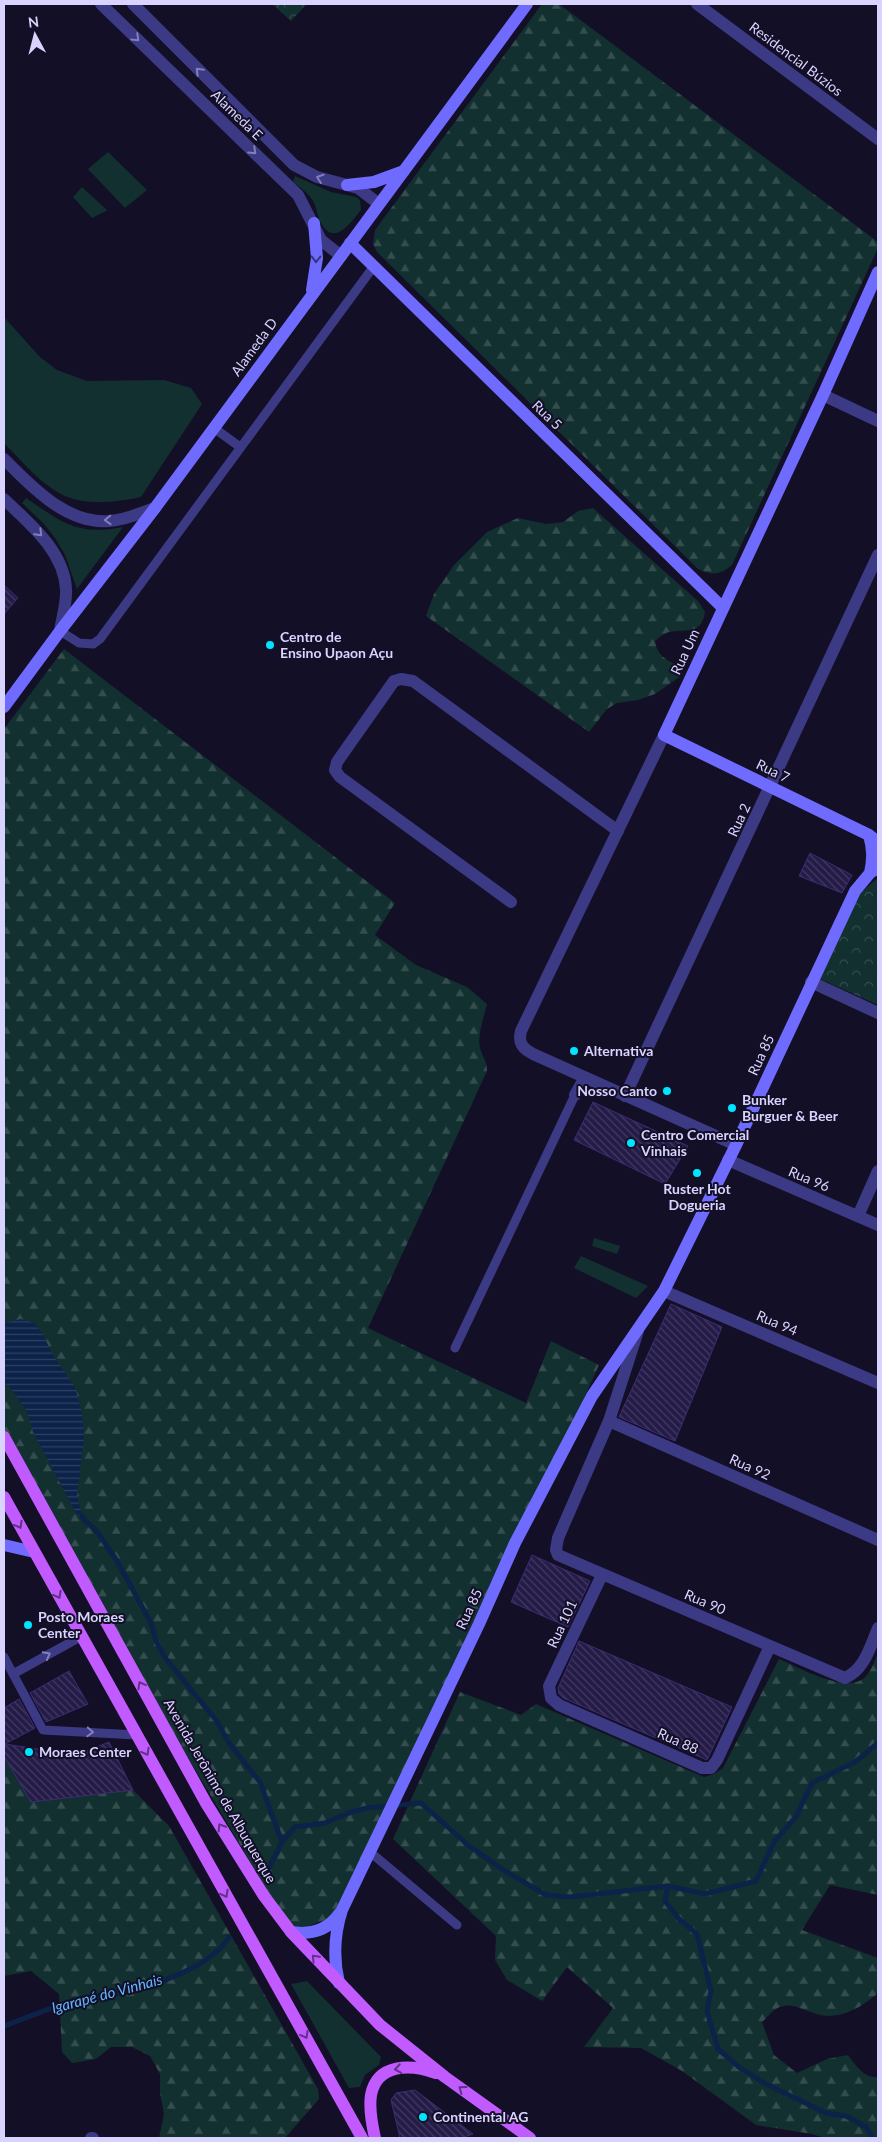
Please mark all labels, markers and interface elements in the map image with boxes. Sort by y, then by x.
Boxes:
north arrow [10,10,60,60]
text: N [27,13,40,31]
street label: Residencial Búzios [746,18,846,99]
one-way arrow [130,32,139,41]
one-way arrow [196,68,205,77]
street label: Alameda E [208,86,267,143]
one-way arrow [247,145,256,154]
one-way arrow [316,173,324,183]
one-way arrow [311,255,322,263]
street label: Alameda D [227,314,280,379]
street label: Rua 5 [529,396,566,433]
one-way arrow [104,515,112,526]
one-way arrow [33,527,42,536]
street label: Rua Um [667,626,702,677]
place label: Centro de Ensino Upaon Açu [280,628,393,661]
marker: Centro de Ensino Upaon Açu [264,639,276,651]
street label: Rua 7 [754,755,793,786]
street label: Rua 2 [723,800,754,839]
street label: Rua 85 [744,1032,777,1078]
place label: Alternativa [583,1042,653,1059]
marker: Alternativa [568,1045,580,1057]
place label: Nosso Canto [577,1082,657,1099]
marker: Nosso Canto [661,1085,673,1097]
place label: Bunker Burguer & Beer [742,1091,839,1124]
marker: Bunker Burguer & Beer [726,1102,738,1114]
place label: Centro Comercial Vinhais [640,1126,749,1159]
marker: Centro Comercial Vinhais [625,1137,637,1149]
street label: Rua 96 [786,1162,832,1195]
marker: Ruster Hot Dogueria [691,1167,703,1179]
place label: Ruster Hot Dogueria [663,1180,731,1213]
street label: Rua 94 [754,1306,800,1339]
street label: Rua 92 [727,1450,773,1483]
one-way arrow [13,1519,23,1528]
street label: Rua 90 [682,1585,728,1618]
street label: Rua 85 [452,1586,485,1632]
one-way arrow [52,1589,62,1598]
street label: Rua 101 [543,1597,580,1651]
place label: Posto Moraes Center [38,1608,124,1641]
marker: Posto Moraes Center [22,1619,34,1631]
one-way arrow [42,1651,51,1661]
one-way arrow [138,1681,148,1690]
street label: Avenida Jerônimo de Albuquerque [161,1696,280,1886]
street label: Rua 88 [655,1724,701,1757]
one-way arrow [86,1727,94,1738]
place label: Moraes Center [39,1743,132,1760]
marker: Moraes Center [23,1746,35,1758]
one-way arrow [140,1746,150,1755]
one-way arrow [217,1823,227,1832]
one-way arrow [219,1888,229,1897]
one-way arrow [312,1955,321,1964]
water label: Igarapé do Vinhais [49,1970,164,2016]
one-way arrow [299,2030,309,2039]
one-way arrow [394,2063,402,2073]
one-way arrow [459,2087,468,2095]
place label: Continental AG [433,2108,528,2125]
marker: Continental AG [417,2111,429,2123]

